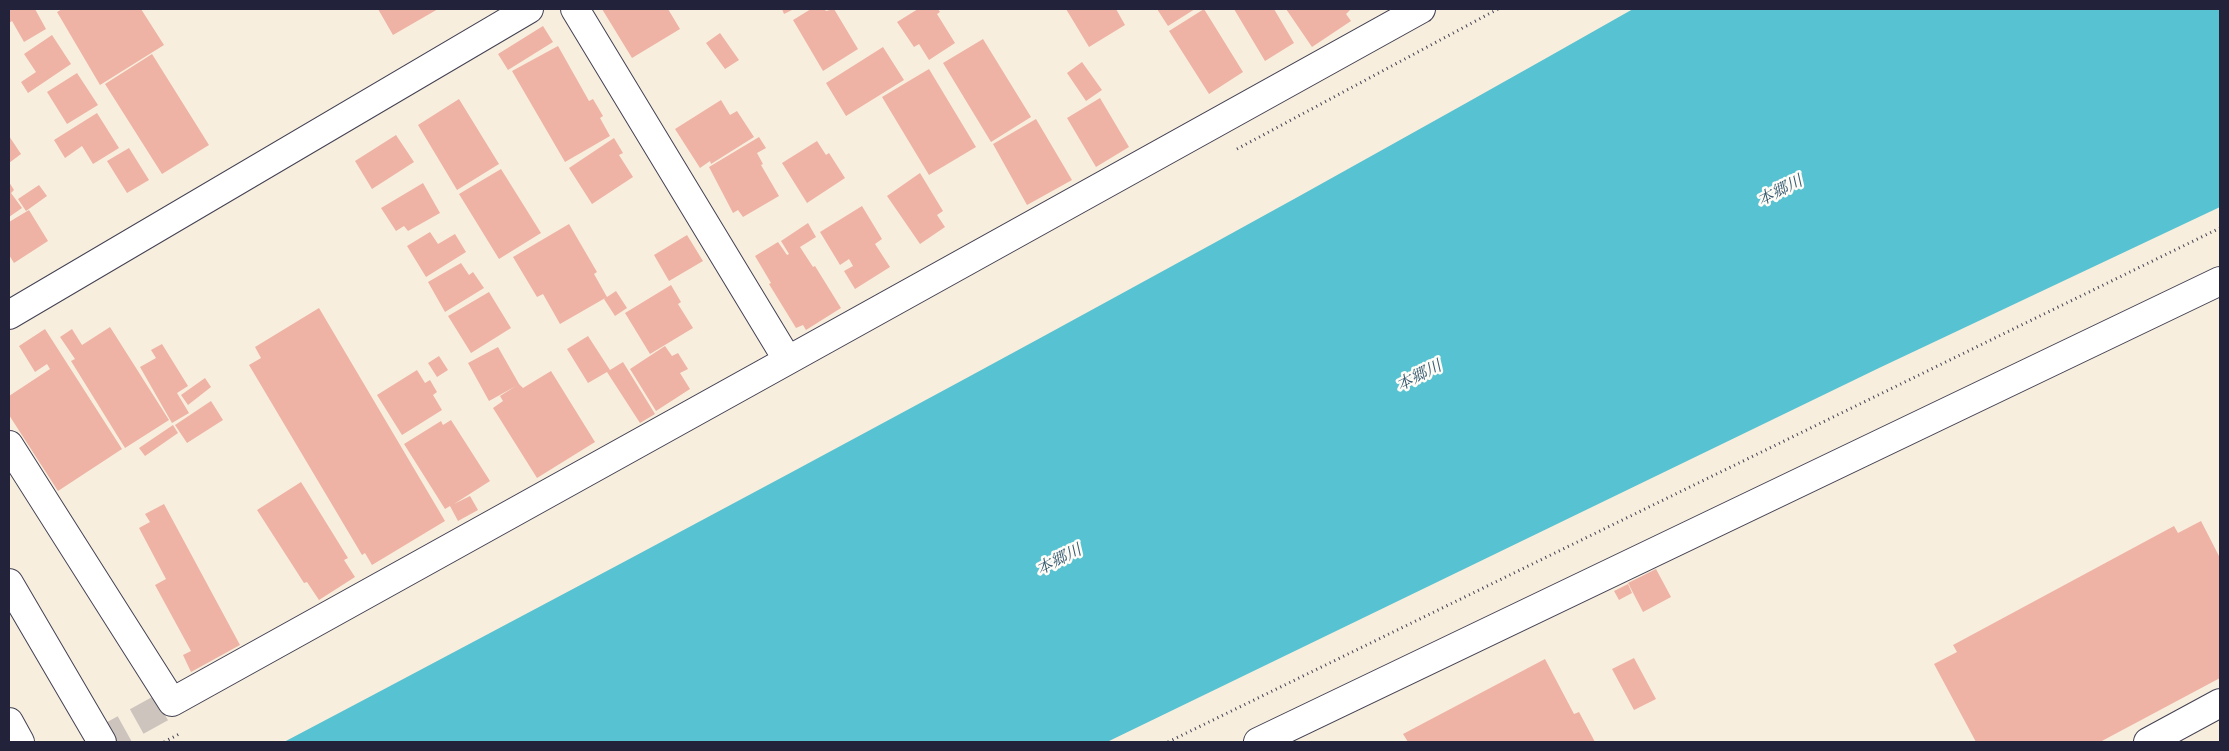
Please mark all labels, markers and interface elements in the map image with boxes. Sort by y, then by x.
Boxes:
water label: 本郷川 [1754,172,1806,210]
water label: 本郷川 [1393,357,1445,395]
water label: 本郷川 [1033,541,1085,579]

